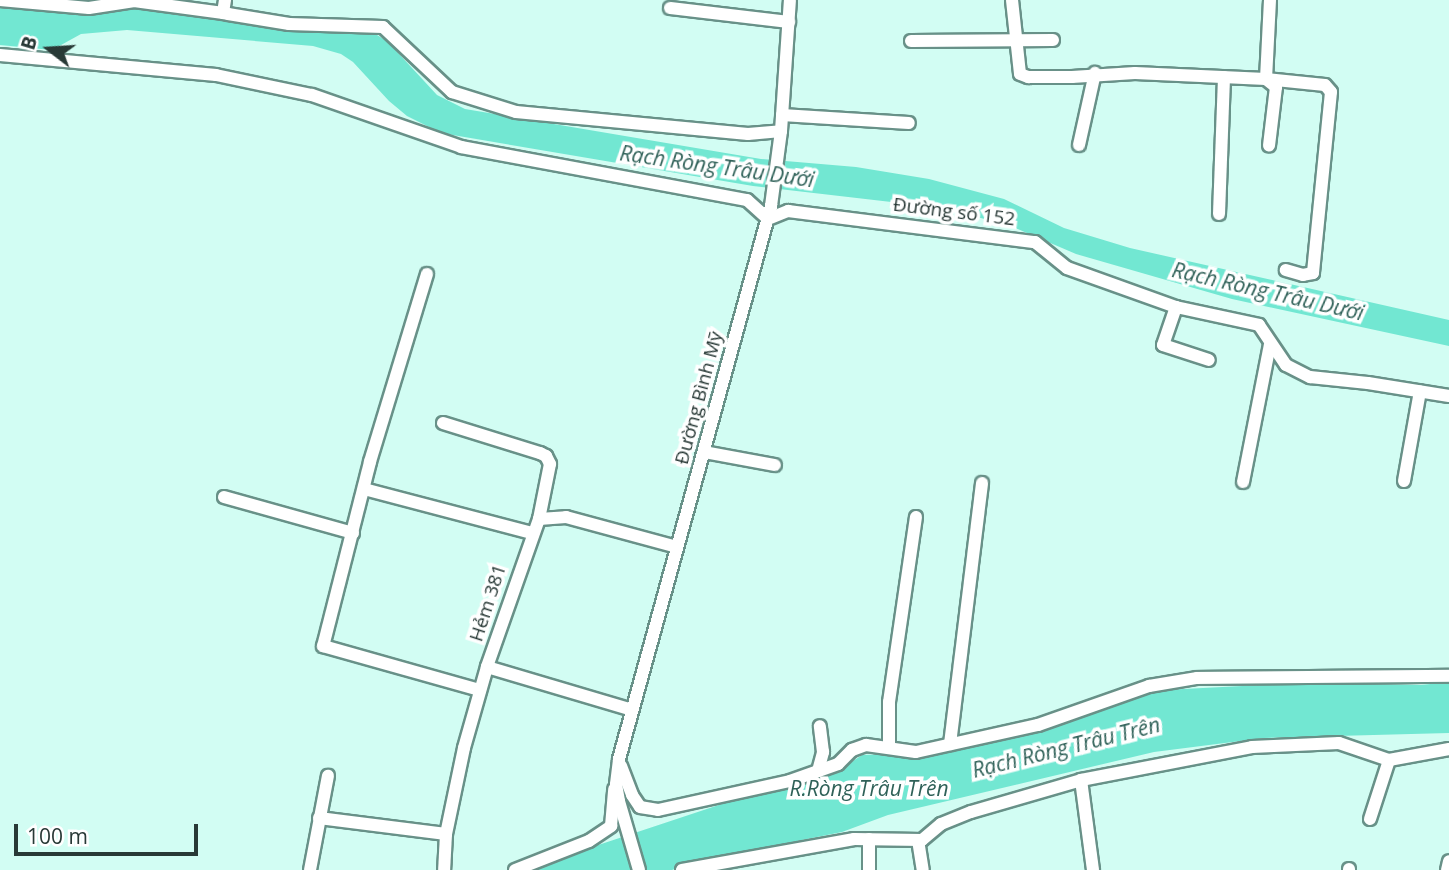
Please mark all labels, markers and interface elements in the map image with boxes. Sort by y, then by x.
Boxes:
north arrow [14,14,84,84]
text: B [15,33,43,53]
water label: Rạch Ròng Trâu Dưới [618,140,816,192]
street label: Đường số 152 [892,193,1016,231]
water label: Rạch Ròng Trâu Dưới [1170,257,1366,325]
street label: Đường Bình Mỹ [670,329,728,467]
street label: Hẻm 381 [465,562,511,644]
water label: Rạch Ròng Trâu Trên [969,711,1163,783]
water label: R.Ròng Trâu Trên [789,775,949,801]
scale bar [18,810,201,854]
text: 100 m [27,822,88,850]

